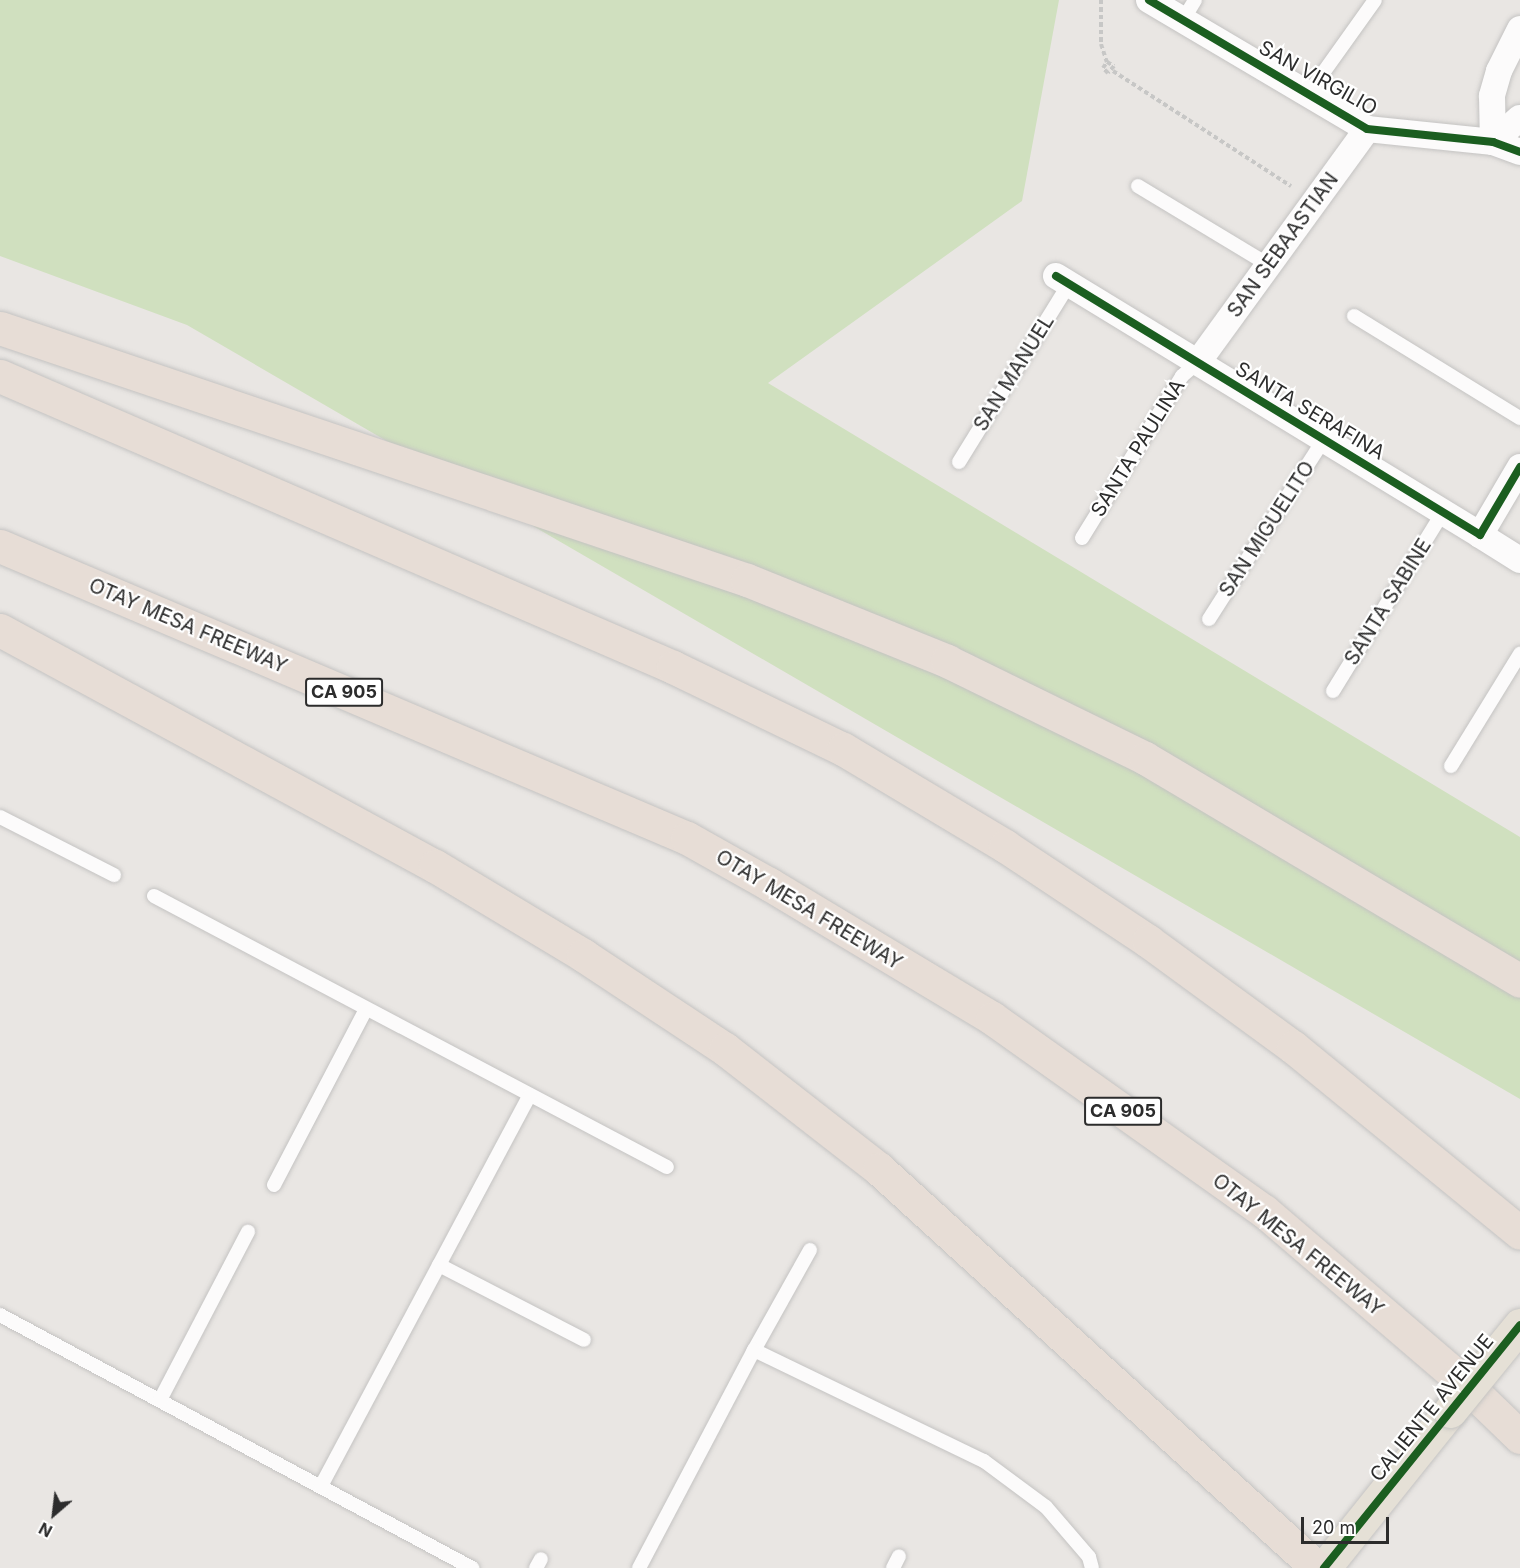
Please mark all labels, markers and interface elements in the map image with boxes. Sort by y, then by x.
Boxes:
street label: SAN VIRGILIO [1255,36,1381,120]
street label: SAN SEBAASTIAN [1222,168,1344,322]
street label: SAN MANUEL [969,310,1059,436]
street label: SANTA SERAFINA [1231,357,1389,465]
street label: SANTA PAULINA [1086,375,1190,521]
street label: SAN MIGUELITO [1214,457,1320,601]
street label: SANTA SABINE [1340,534,1436,670]
street label: OTAY MESA FREEWAY [85,573,291,679]
road number: CA 905 [305,677,383,707]
street label: OTAY MESA FREEWAY [712,845,906,975]
road number: CA 905 [1084,1096,1162,1126]
street label: OTAY MESA FREEWAY [1208,1169,1388,1321]
street label: CALIENTE AVENUE [1365,1330,1499,1486]
north arrow [24,1484,84,1544]
scale bar [1304,1505,1392,1543]
text: 20 m [1312,1517,1355,1538]
text: N [35,1518,56,1542]

